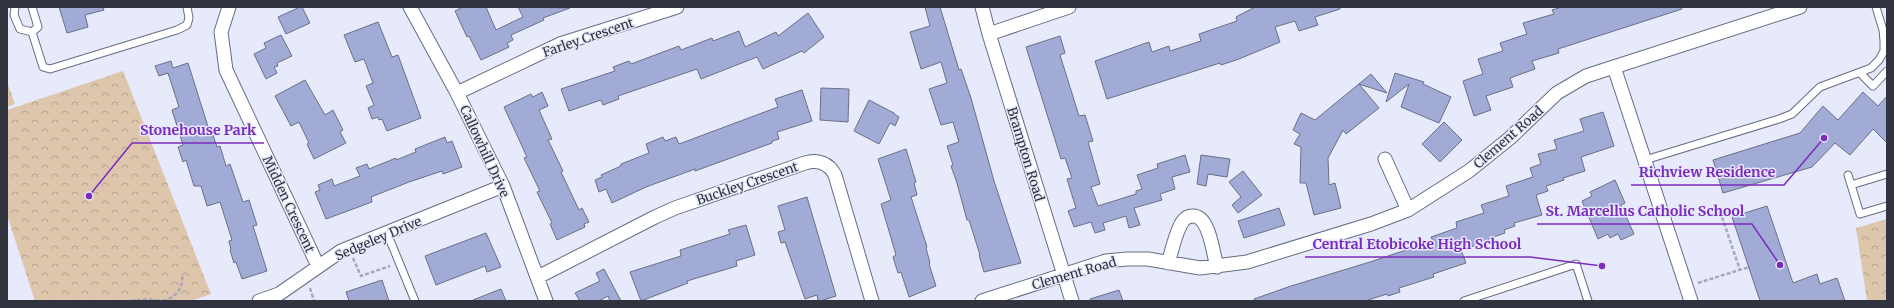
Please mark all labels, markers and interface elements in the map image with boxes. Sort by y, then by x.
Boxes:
street label: Farley Crescent [540,14,636,61]
street label: Callowhill Drive [456,102,513,200]
street label: Clement Road [1470,102,1547,172]
street label: Brampton Road [1003,105,1048,203]
callout: Stonehouse Park [132,117,264,143]
text: Stonehouse Park [140,121,257,139]
street label: Midden Crescent [259,153,318,255]
street label: Buckley Crescent [694,158,800,209]
callout: Richview Residence [1631,159,1784,185]
text: Richview Residence [1639,163,1776,181]
callout: St. Marcellus Catholic School [1537,198,1752,224]
text: St. Marcellus Catholic School [1546,202,1745,220]
street label: Sedgeley Drive [332,212,424,264]
callout: Central Etobicoke High School [1305,231,1530,257]
text: Central Etobicoke High School [1313,235,1522,253]
street label: Clement Road [1030,253,1118,294]

